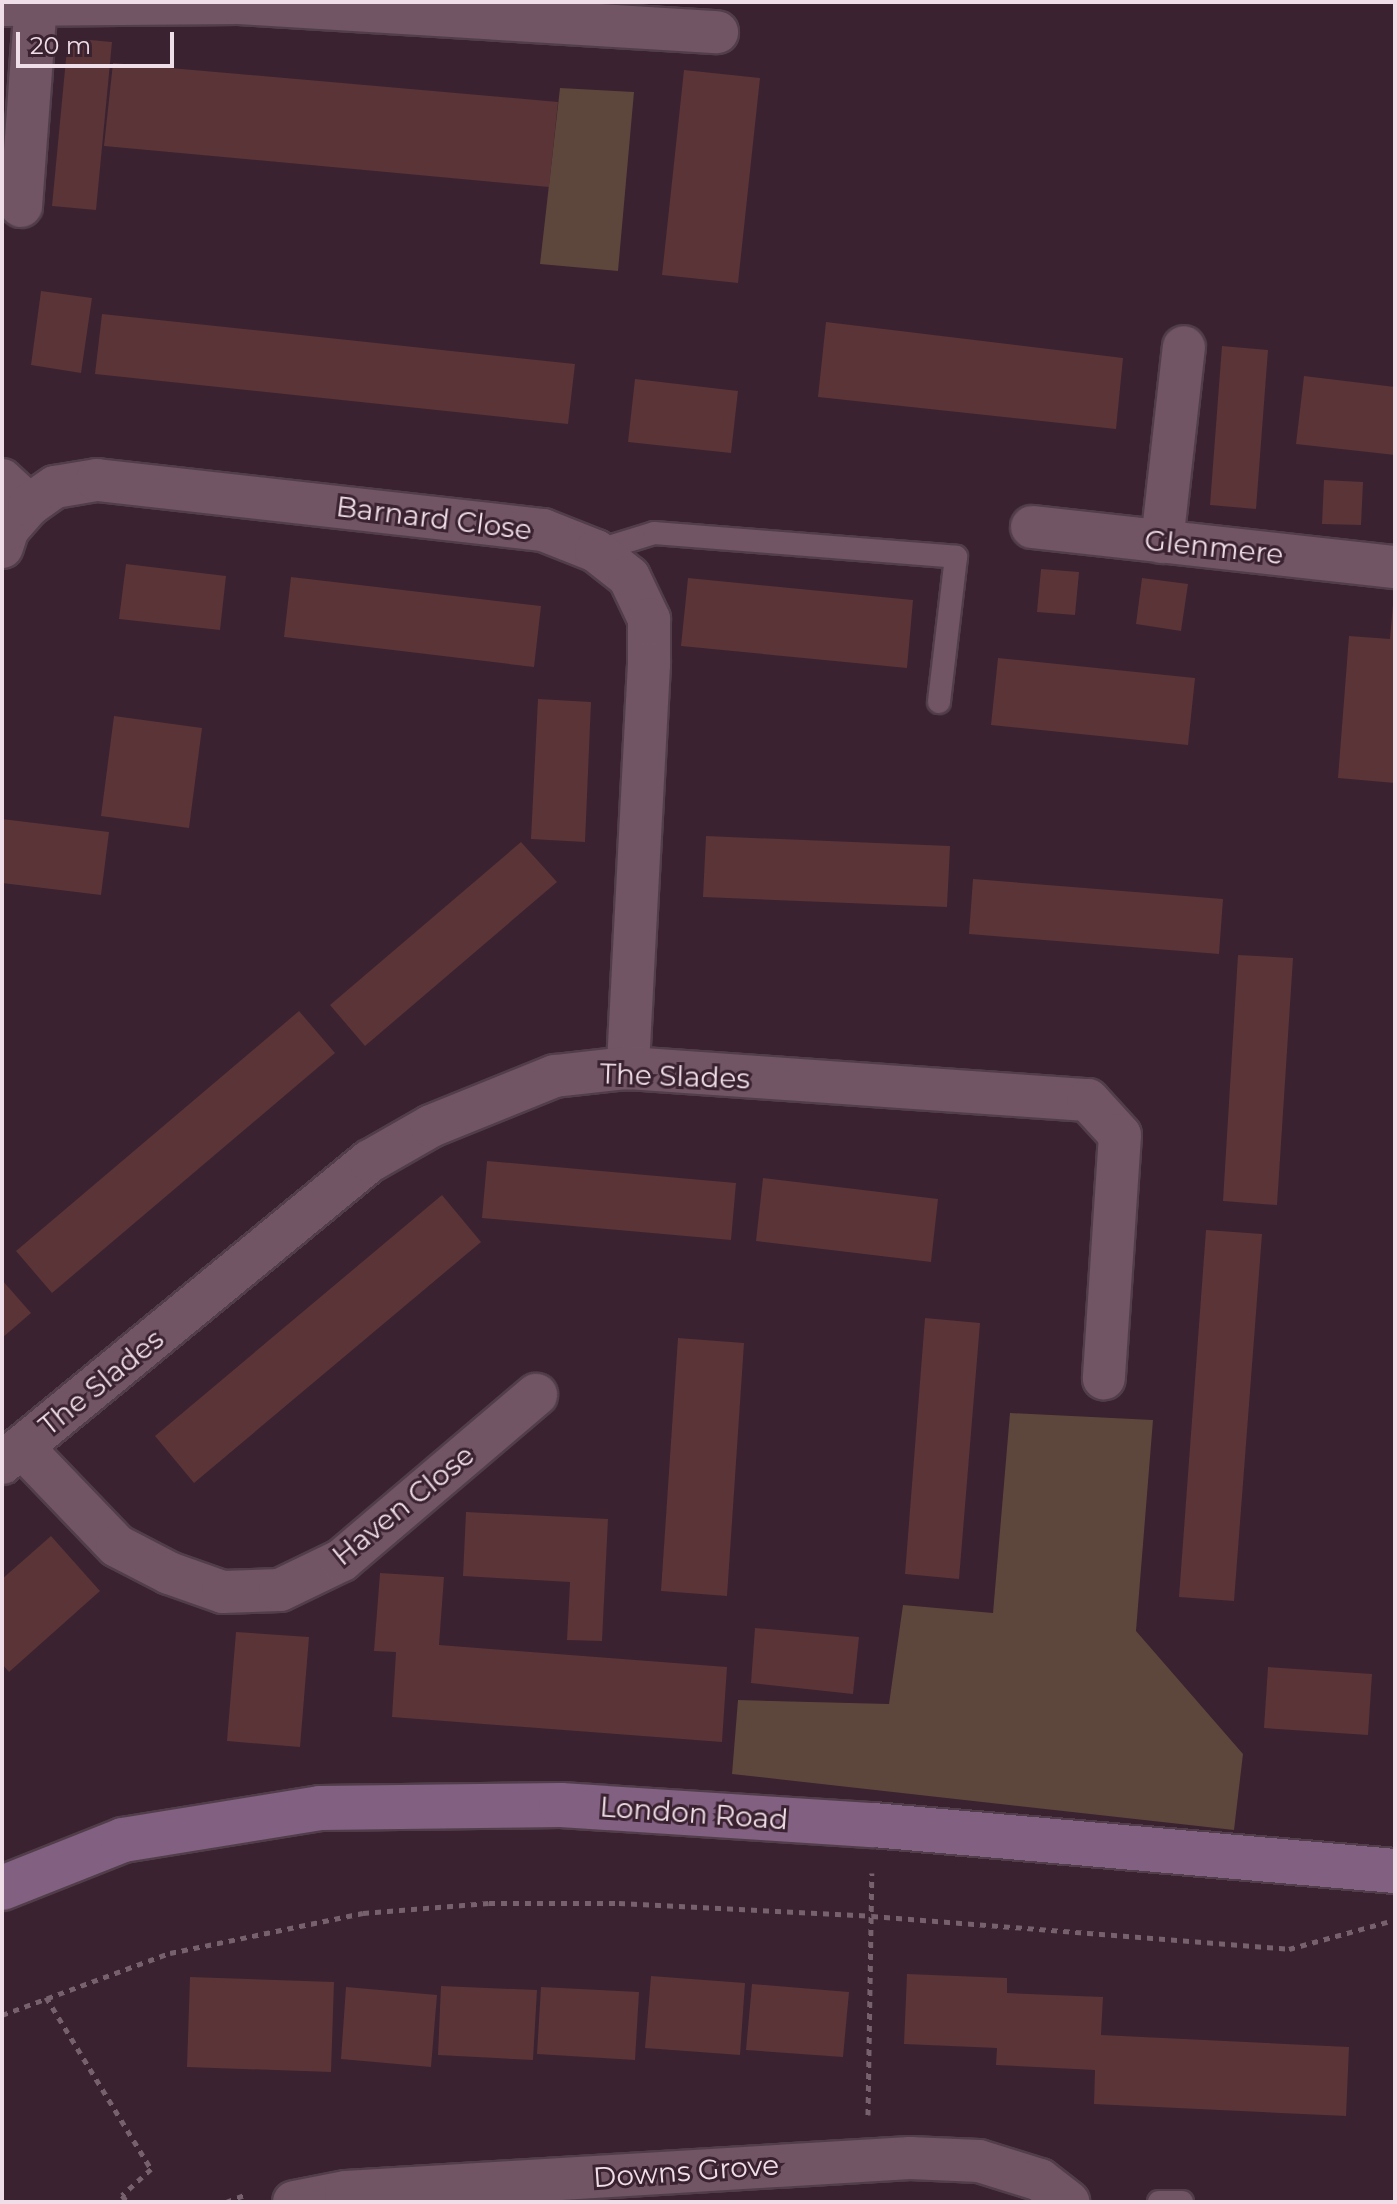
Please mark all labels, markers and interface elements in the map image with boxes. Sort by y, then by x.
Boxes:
scale bar [20,16,178,66]
text: 20 m [30,31,91,60]
street label: Barnard Close [334,489,534,547]
street label: Glenmere [1143,523,1285,571]
street label: The Slades [599,1057,751,1095]
street label: The Slades [32,1322,170,1442]
street label: Haven Close [325,1438,481,1572]
street label: London Road [599,1790,789,1836]
street label: Downs Grove [592,2148,780,2194]

